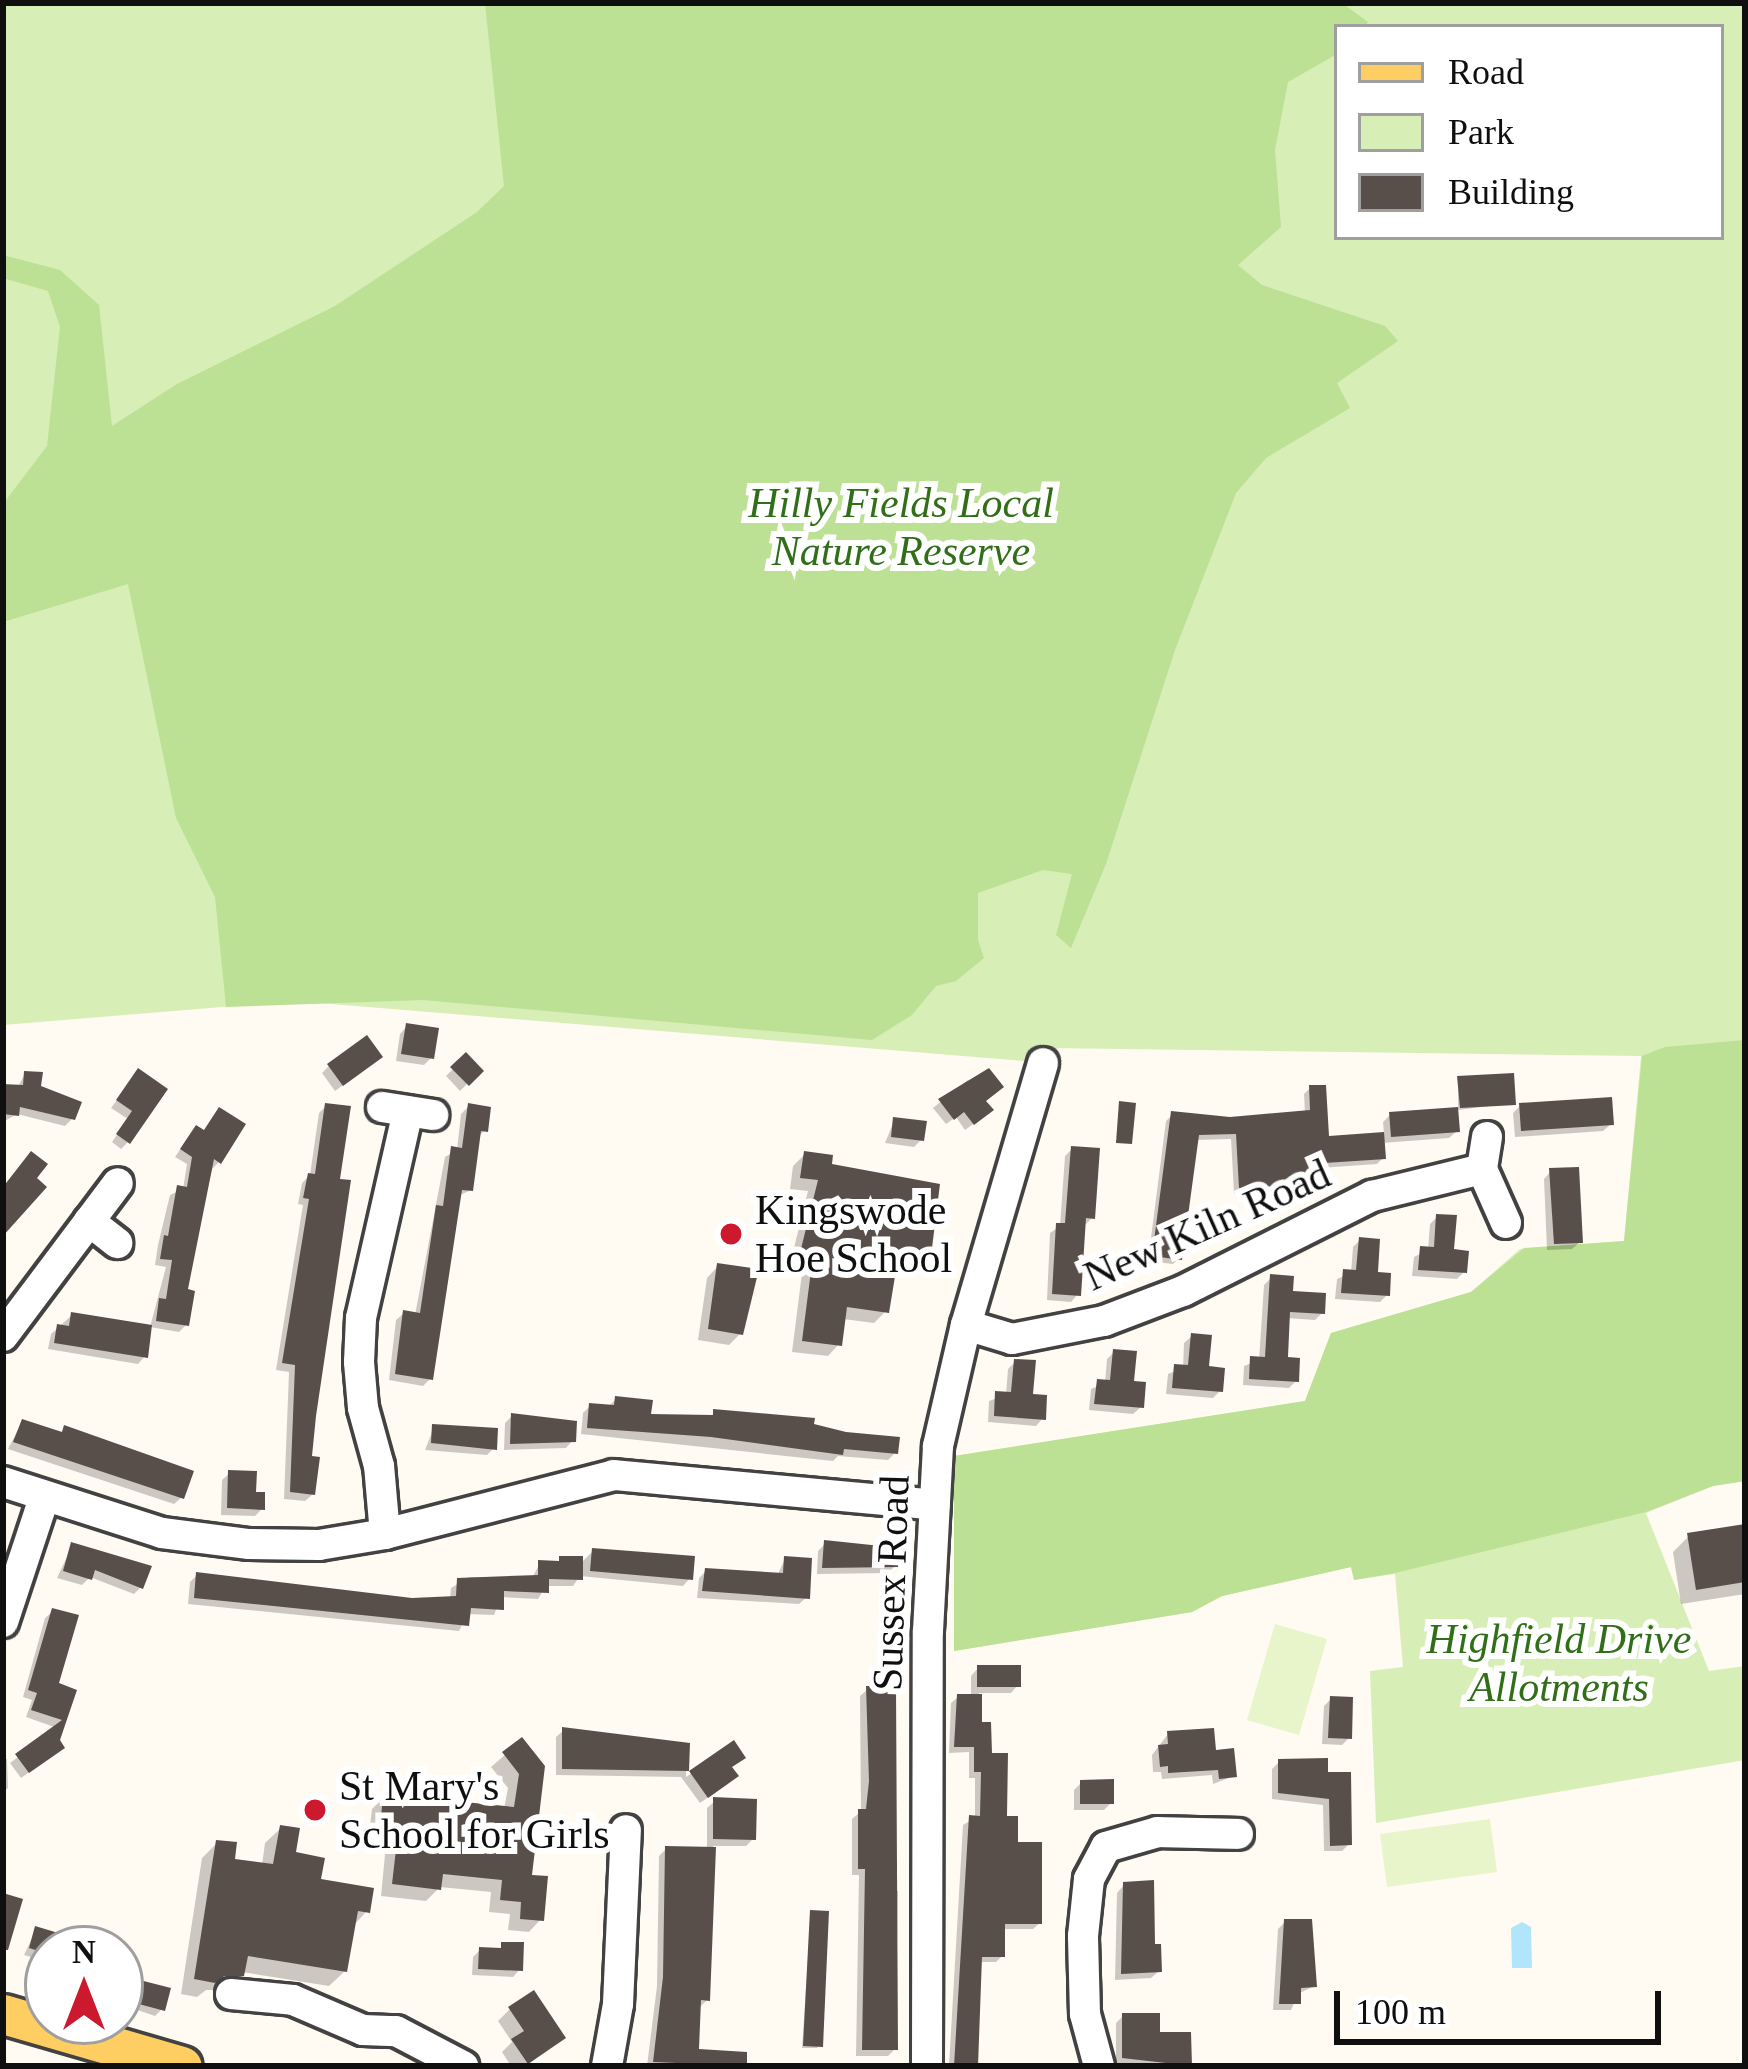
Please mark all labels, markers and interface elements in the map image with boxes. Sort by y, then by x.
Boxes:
legend [1334,24,1724,240]
text: Road [1448,52,1524,92]
text: Park [1448,112,1514,152]
text: Building [1448,172,1574,212]
park label: Hilly Fields Local Nature Reserve [748,478,1054,576]
street label: New Kiln Road [1076,1148,1338,1302]
place label: Kingswode Hoe School [755,1185,952,1284]
marker: Kingswode Hoe School [718,1221,744,1247]
street label: Sussex Road [862,1474,920,1692]
park label: Highfield Drive Allotments [1427,1614,1691,1712]
place label: St Mary's School for Girls [339,1761,610,1860]
marker: St Mary's School for Girls [302,1797,328,1823]
north arrow [24,1925,144,2045]
text: N [72,1934,96,1970]
scale bar [1340,1967,1667,2041]
text: 100 m [1355,1992,1446,2032]

